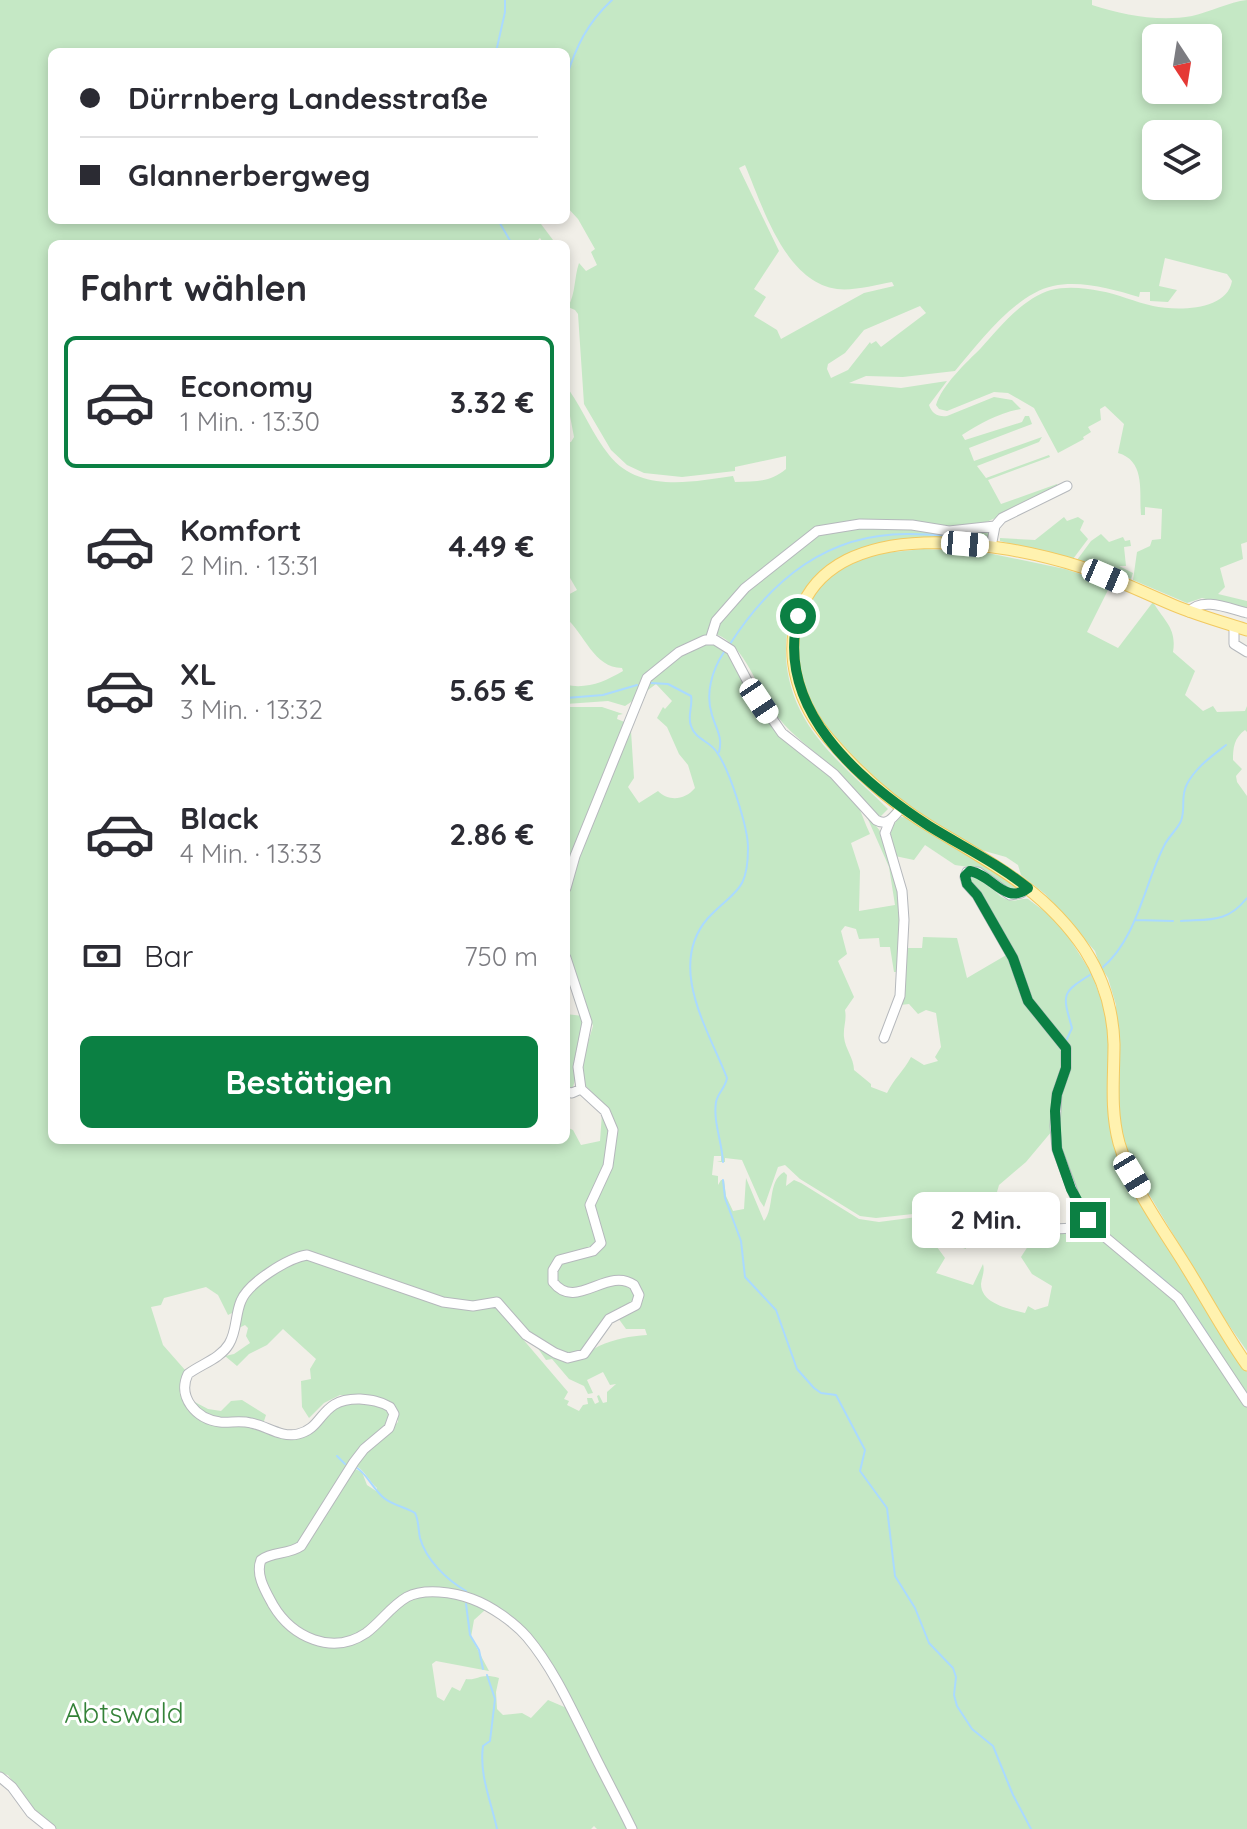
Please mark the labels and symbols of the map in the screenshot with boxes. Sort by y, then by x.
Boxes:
north arrow [1142,24,1222,104]
car [940,530,990,558]
car [1078,556,1132,596]
route start [780,598,816,634]
car [736,674,782,728]
car [1109,1148,1155,1202]
callout: 2 Min. [912,1192,1060,1248]
route end [1070,1202,1106,1238]
park label: Abtswald [64,1695,184,1730]

